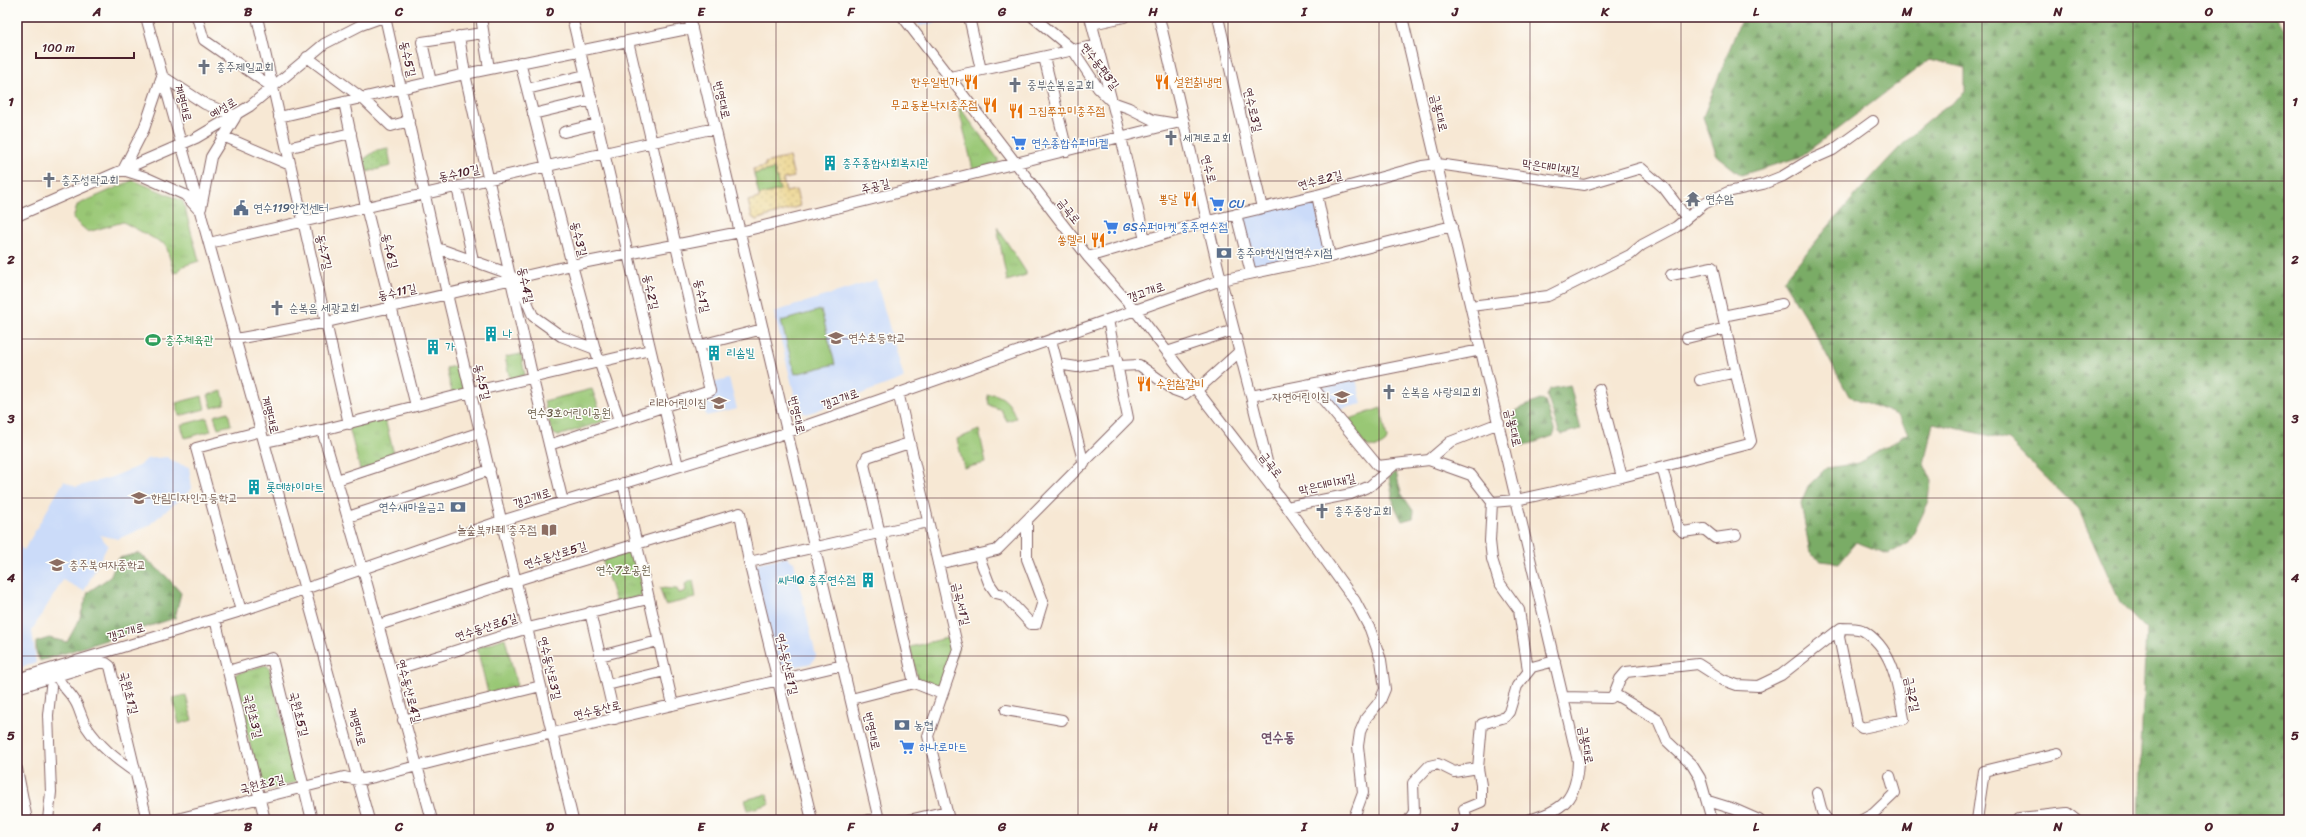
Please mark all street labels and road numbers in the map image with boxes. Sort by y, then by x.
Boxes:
street label: 연수동편3길 [1075,37,1126,95]
street label: 동수5길 [393,39,423,79]
street label: 번영대로 [707,79,737,121]
street label: 계명대로 [167,81,199,125]
street label: 연수로3길 [1237,85,1269,135]
street label: 예성로 [205,91,241,125]
street label: 금봉대로 [1424,92,1454,134]
street label: 연수로 [1195,152,1223,186]
street label: 막은대미재길 [1521,152,1582,182]
street label: 동수10길 [436,158,482,188]
street label: 연수로2길 [1295,163,1345,197]
street label: 주공길 [858,172,892,200]
street label: 금곡로 [1051,193,1087,229]
street label: 동수3길 [564,219,594,259]
street label: 동수6길 [375,231,405,271]
street label: 동수7길 [309,232,339,272]
street label: 동수4길 [511,265,541,305]
street label: 동수2길 [637,272,666,312]
street label: 갱고개로 [1124,275,1168,309]
street label: 동수11길 [375,277,419,307]
street label: 동수1길 [687,277,717,315]
street label: 동수5길 [467,362,497,403]
street label: 갱고개로 [818,382,862,416]
street label: 계명대로 [254,393,286,437]
street label: 번영대로 [782,394,812,436]
street label: 금봉대로 [1498,407,1528,449]
street label: 금곡로 [1253,447,1289,483]
street label: 막은대미재길 [1296,467,1358,501]
street label: 갱고개로 [510,482,554,514]
street label: 연수동산로5길 [521,535,590,575]
street label: 금곡서1길 [945,580,977,628]
street label: 연수동산로6길 [452,606,521,647]
street label: 갱고개로 [104,616,148,648]
street label: 연수동산로1길 [769,631,805,698]
street label: 연수동산로3길 [532,634,568,702]
street label: 연수동산로4길 [390,657,428,726]
street label: 국원초1길 [113,669,145,717]
street label: 금곡2길 [1898,674,1926,714]
street label: 국원초5길 [283,689,315,739]
street label: 국원초3길 [237,691,269,741]
street label: 연수동산로 [571,694,623,726]
street label: 계명대로 [341,705,373,749]
street label: 번영대로 [857,710,887,752]
street label: 금봉대로 [1572,724,1600,766]
street label: 국원초2길 [237,768,287,800]

